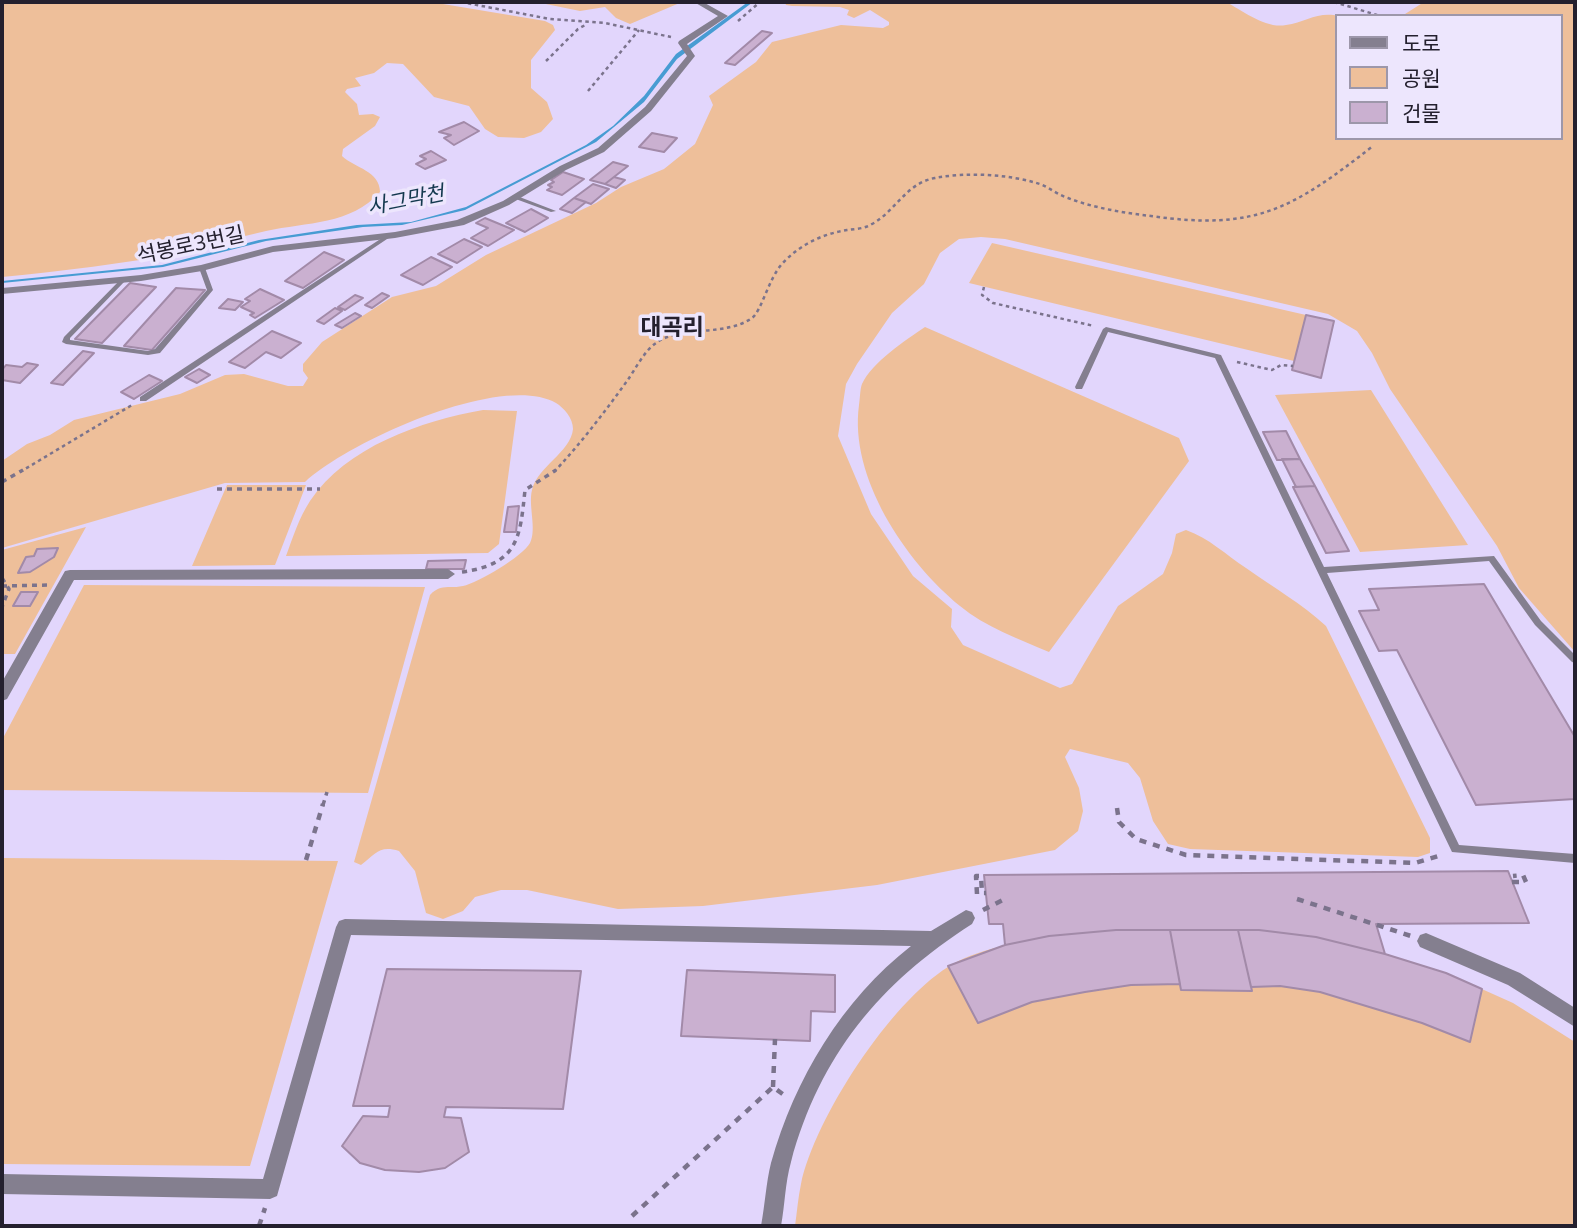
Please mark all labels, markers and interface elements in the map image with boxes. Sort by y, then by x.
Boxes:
legend [1336,14,1563,140]
text: 도로 [1402,30,1441,58]
text: 공원 [1402,65,1441,93]
text: 건물 [1402,100,1441,128]
water label: 사그막천 [366,182,446,222]
street label: 석봉로3번길 [135,223,247,271]
district label: 대곡리 [640,315,704,343]

